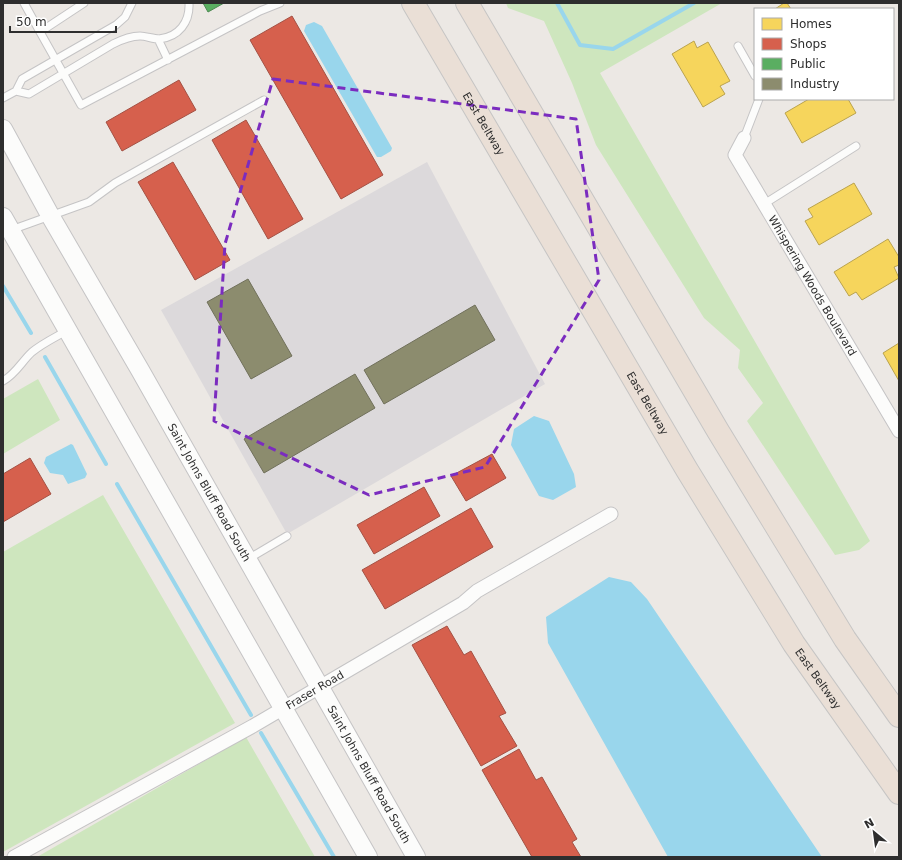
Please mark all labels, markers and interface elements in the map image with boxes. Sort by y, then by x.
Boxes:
scale bar [10,8,116,34]
legend [754,8,894,100]
text: 50 m [16,15,47,29]
text: Homes [790,17,832,31]
text: Shops [790,37,826,51]
text: Public [790,57,826,71]
text: Industry [790,77,839,91]
street label: East Beltway [460,90,507,158]
street label: Whispering Woods Boulevard [765,213,859,358]
street label: East Beltway [624,369,671,438]
street label: Saint Johns Bluff Road South [165,421,253,564]
street label: East Beltway [792,646,844,712]
street label: Fraser Road [284,668,346,712]
street label: Saint Johns Bluff Road South [324,703,413,846]
north arrow [854,812,894,852]
text: N [862,816,877,832]

